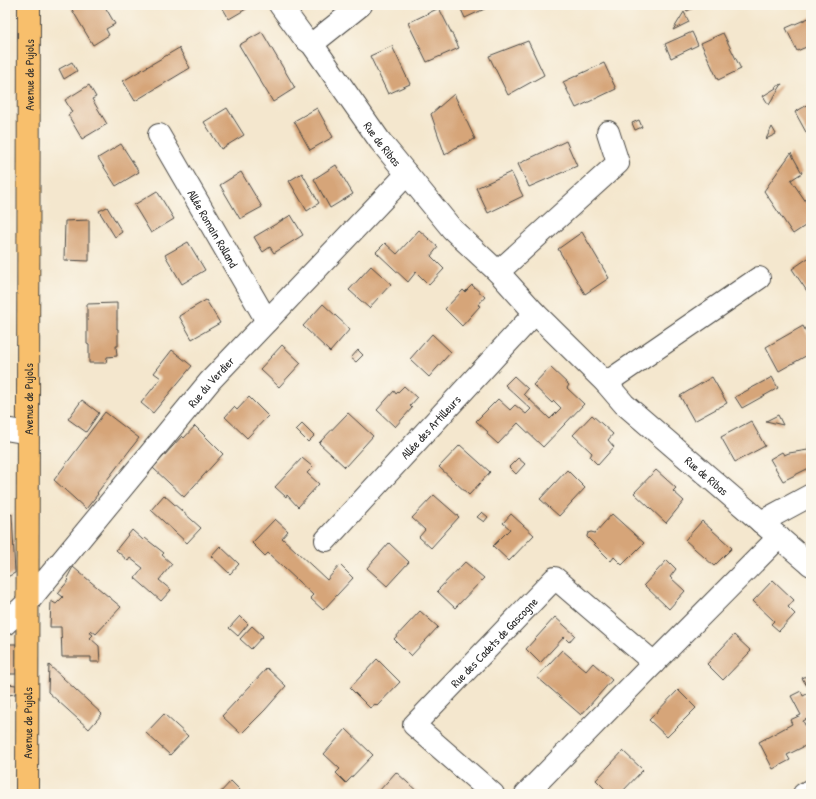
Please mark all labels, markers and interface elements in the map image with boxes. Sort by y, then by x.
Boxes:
street label: Avenue de Pujols [20,39,37,111]
street label: Rue de Ribas [360,118,406,170]
street label: Allée Romain Rolland [184,186,243,271]
street label: Rue du Verdier [183,352,238,411]
street label: Avenue de Pujols [19,363,37,435]
street label: Allée des Artilleurs [396,391,464,462]
street label: Rue de Ribas [682,452,733,499]
street label: Rue des Cadets de Gascogne [446,593,541,691]
street label: Avenue de Pujols [19,687,36,759]

